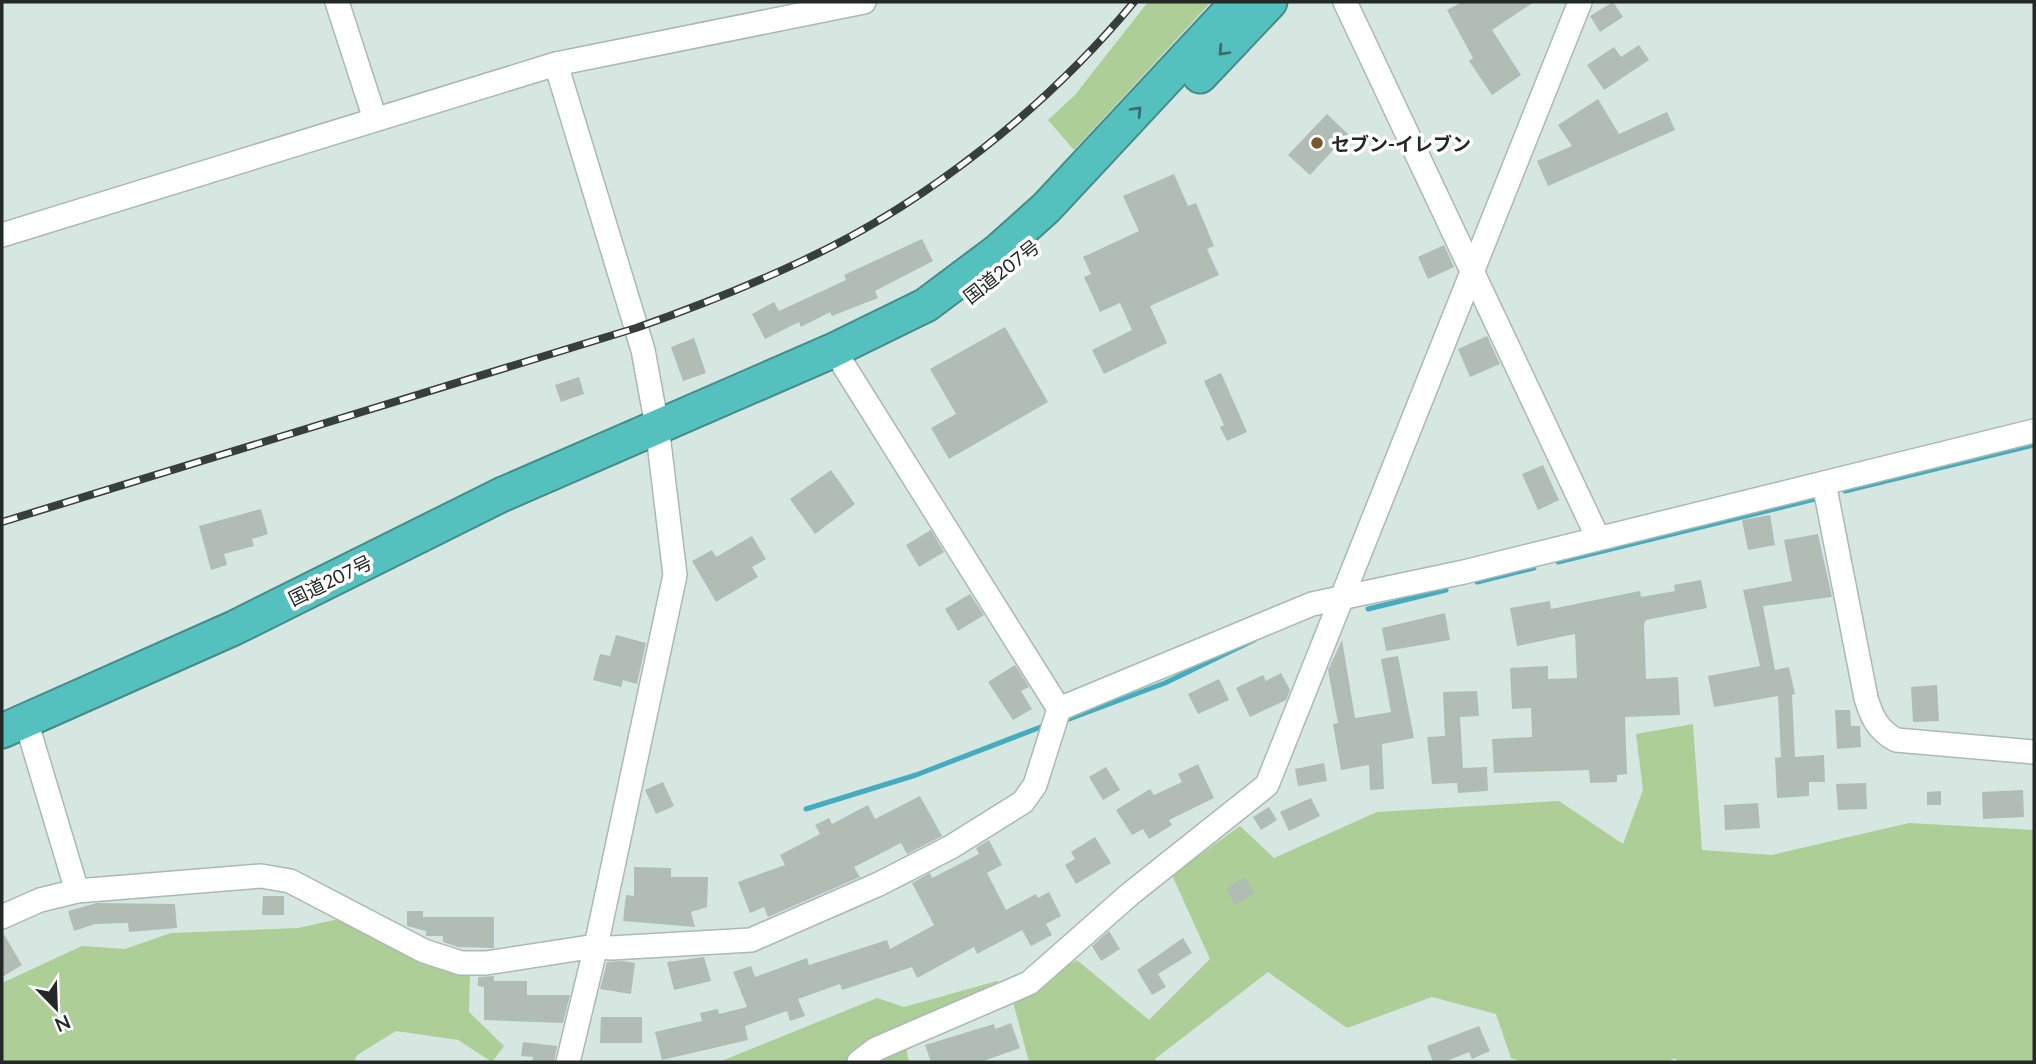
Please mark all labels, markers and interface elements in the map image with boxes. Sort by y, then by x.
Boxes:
one-way arrow [1219,43,1232,56]
one-way arrow [1128,106,1141,119]
place label: セブン-イレブン [1331,132,1471,155]
marker: セブン-イレブン [1309,135,1325,151]
street label: 国道207号 [958,234,1044,308]
street label: 国道207号 [284,550,376,610]
north arrow [21,973,91,1043]
text: N [52,1011,74,1038]

